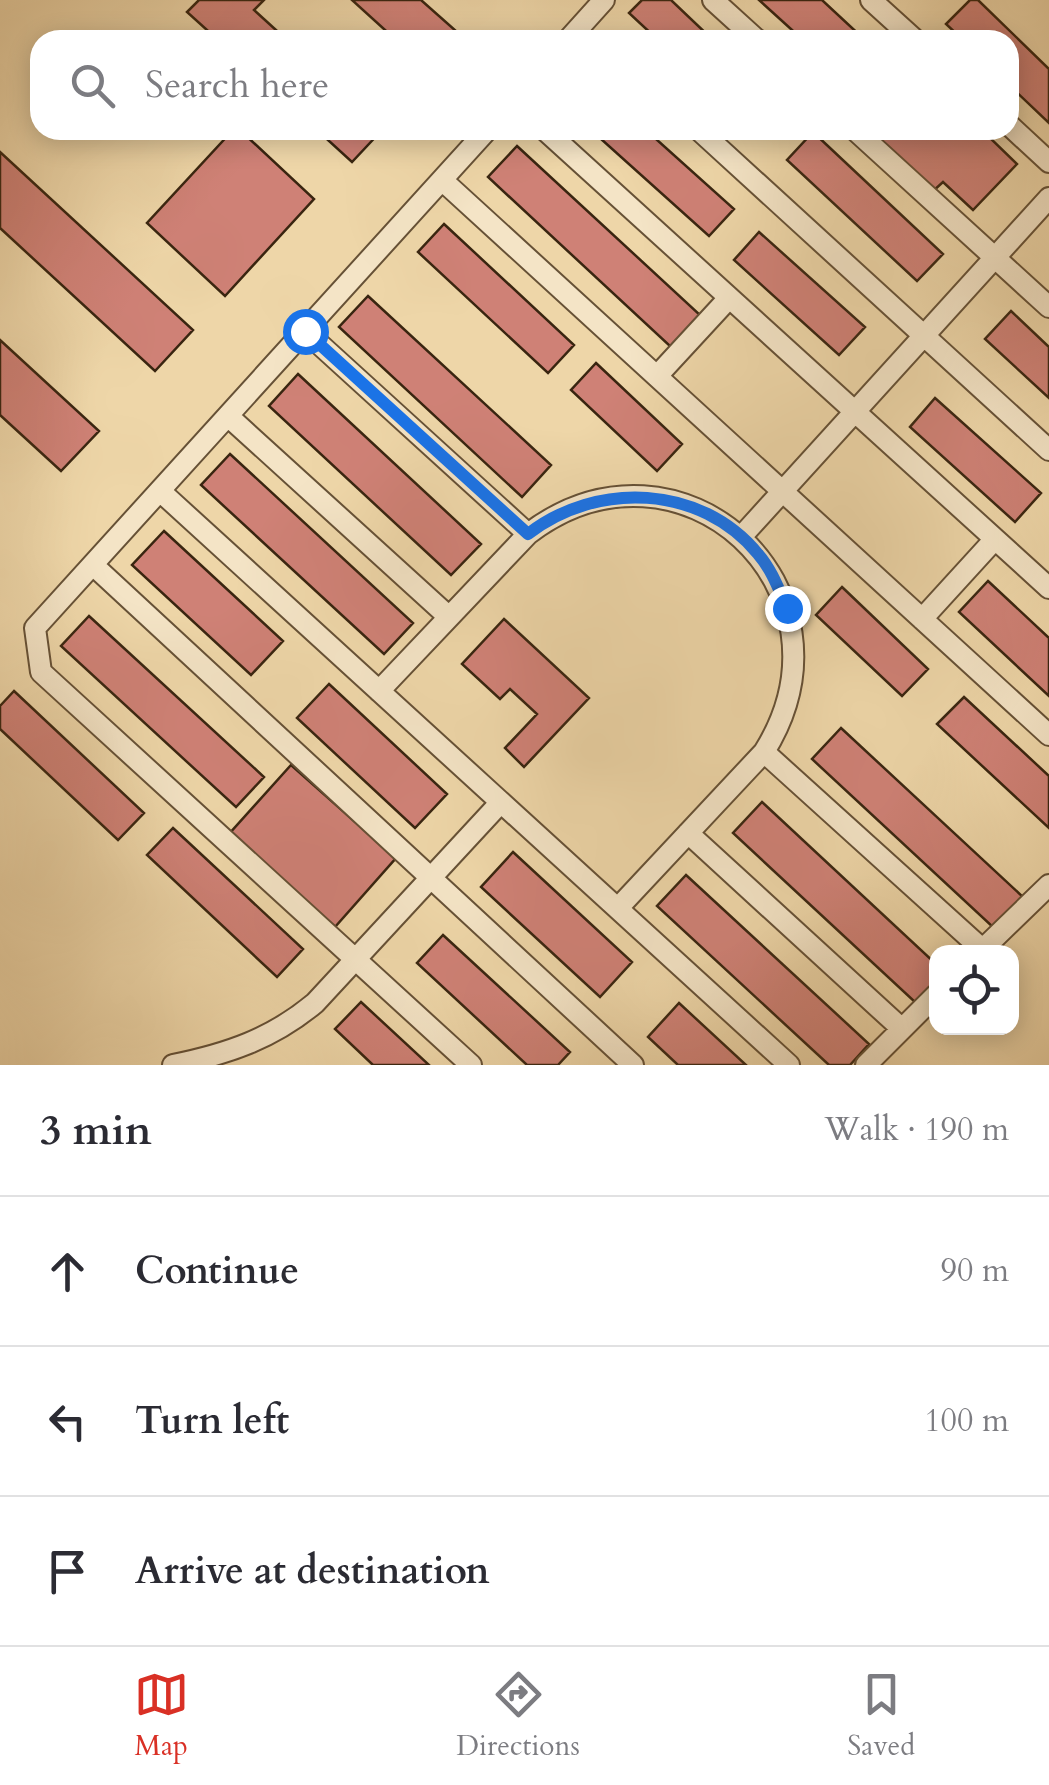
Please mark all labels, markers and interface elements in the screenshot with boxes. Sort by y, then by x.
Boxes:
search box [30,30,1019,140]
icon: search [65,58,120,113]
text: Search here [145,59,329,111]
route start [283,309,329,355]
route end [765,586,811,632]
map controls [929,945,1019,1035]
button: locate [929,945,1019,1035]
text: 3 min [40,1102,152,1159]
text: Walk · 190 m [824,1108,1009,1152]
icon: ahead [40,1244,95,1299]
text: Continue [135,1245,299,1297]
text: 90 m [941,1249,1009,1293]
icon: left [40,1394,95,1449]
text: Turn left [135,1395,289,1447]
text: 100 m [924,1399,1009,1443]
icon: arrive [40,1544,95,1599]
text: Arrive at destination [135,1545,490,1597]
tab: Map [134,1667,189,1765]
tab: Directions [456,1667,580,1765]
tab: Saved [847,1667,915,1765]

